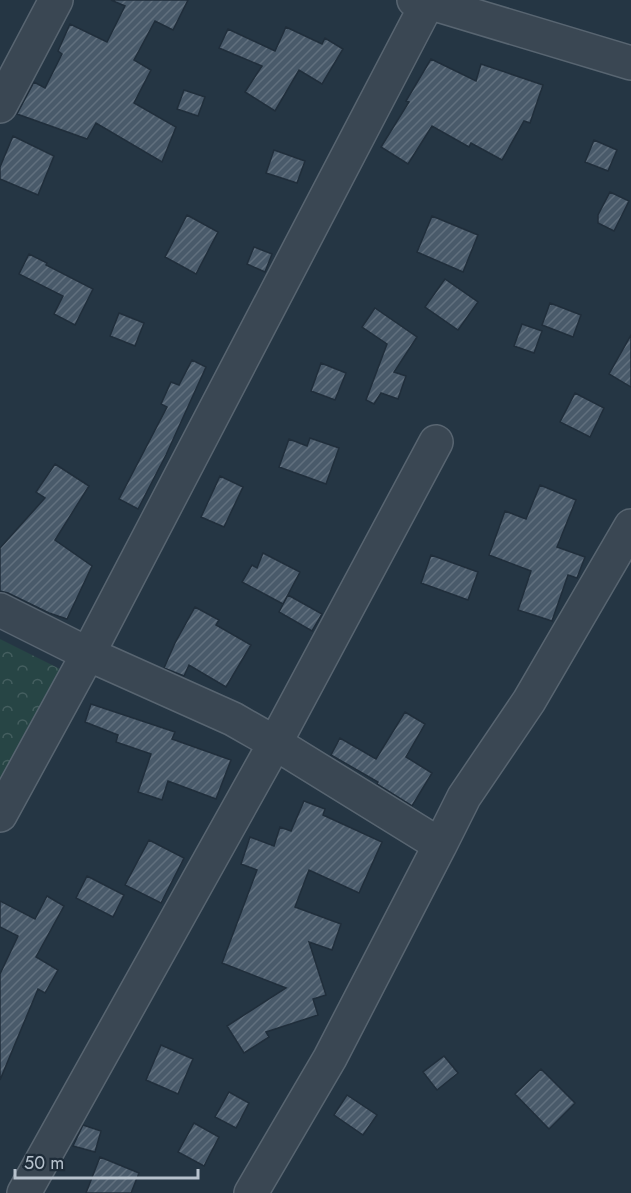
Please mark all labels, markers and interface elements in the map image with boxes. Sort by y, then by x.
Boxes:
scale bar [15,1142,198,1180]
text: 50 m [24,1150,64,1176]

